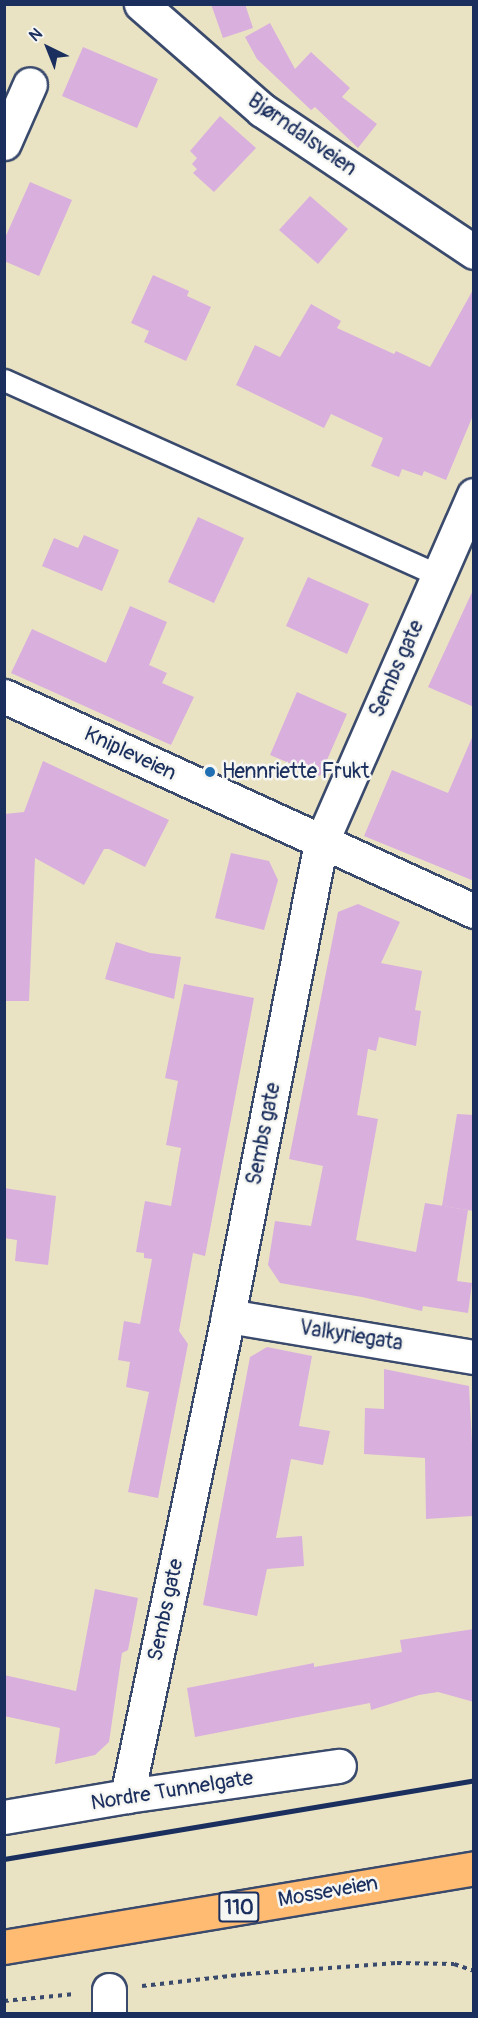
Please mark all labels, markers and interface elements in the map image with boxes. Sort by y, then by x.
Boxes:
north arrow [18,18,78,78]
text: N [25,24,46,46]
street label: Bjørndalsveien [243,88,361,182]
street label: Sembs gate [364,616,430,722]
street label: Knipleveien [80,722,180,786]
place label: Hennriette Frukt [222,759,370,785]
marker: Hennriette Frukt [203,765,217,779]
street label: Sembs gate [242,1081,286,1187]
street label: Valkyriegata [297,1315,405,1357]
street label: Sembs gate [143,1557,189,1663]
street label: Nordre Tunnelgate [89,1766,255,1816]
street label: Mosseveien [276,1871,380,1913]
road number: 110 [218,1890,260,1924]

